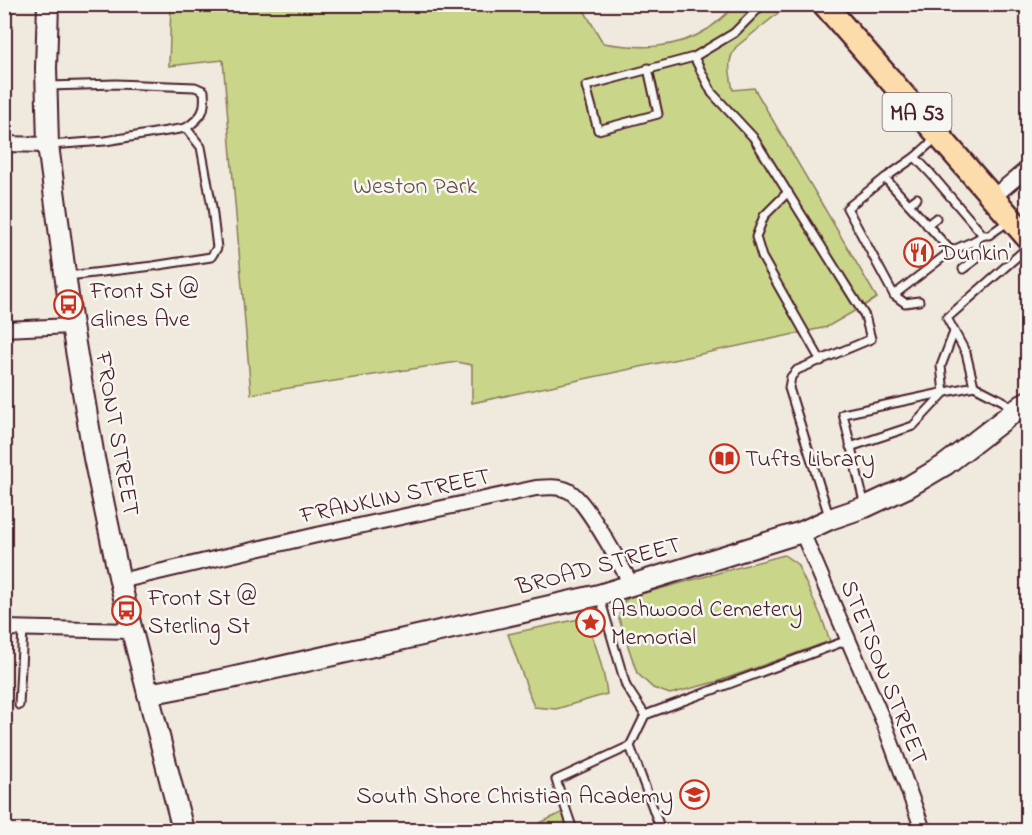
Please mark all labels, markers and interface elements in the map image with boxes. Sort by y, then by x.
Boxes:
road number: MA 53 [882,93,952,131]
park label: Weston Park [353,170,477,205]
restaurant icon: Dunkin' [902,236,934,268]
place label: Dunkin' [938,237,1012,272]
place label: Front St @ Glines Ave [89,275,198,338]
bus stop icon: Front St @ Glines Ave [53,288,85,320]
street label: FRONT STREET [84,349,147,519]
library icon: Tufts Library [708,442,740,474]
place label: Tufts Library [745,443,874,479]
street label: FRANKLIN STREET [296,460,494,535]
street label: BROAD STREET [511,529,685,606]
street label: STETSON STREET [830,575,936,771]
place label: Front St @ Sterling St [147,582,256,645]
place label: Ashwood Cemetery Memorial [611,593,802,656]
bus stop icon: Front St @ Sterling St [111,595,143,627]
place icon: Ashwood Cemetery Memorial [574,606,606,638]
school or university icon: South Shore Christian Academy [678,779,710,811]
place label: South Shore Christian Academy [356,780,673,816]

